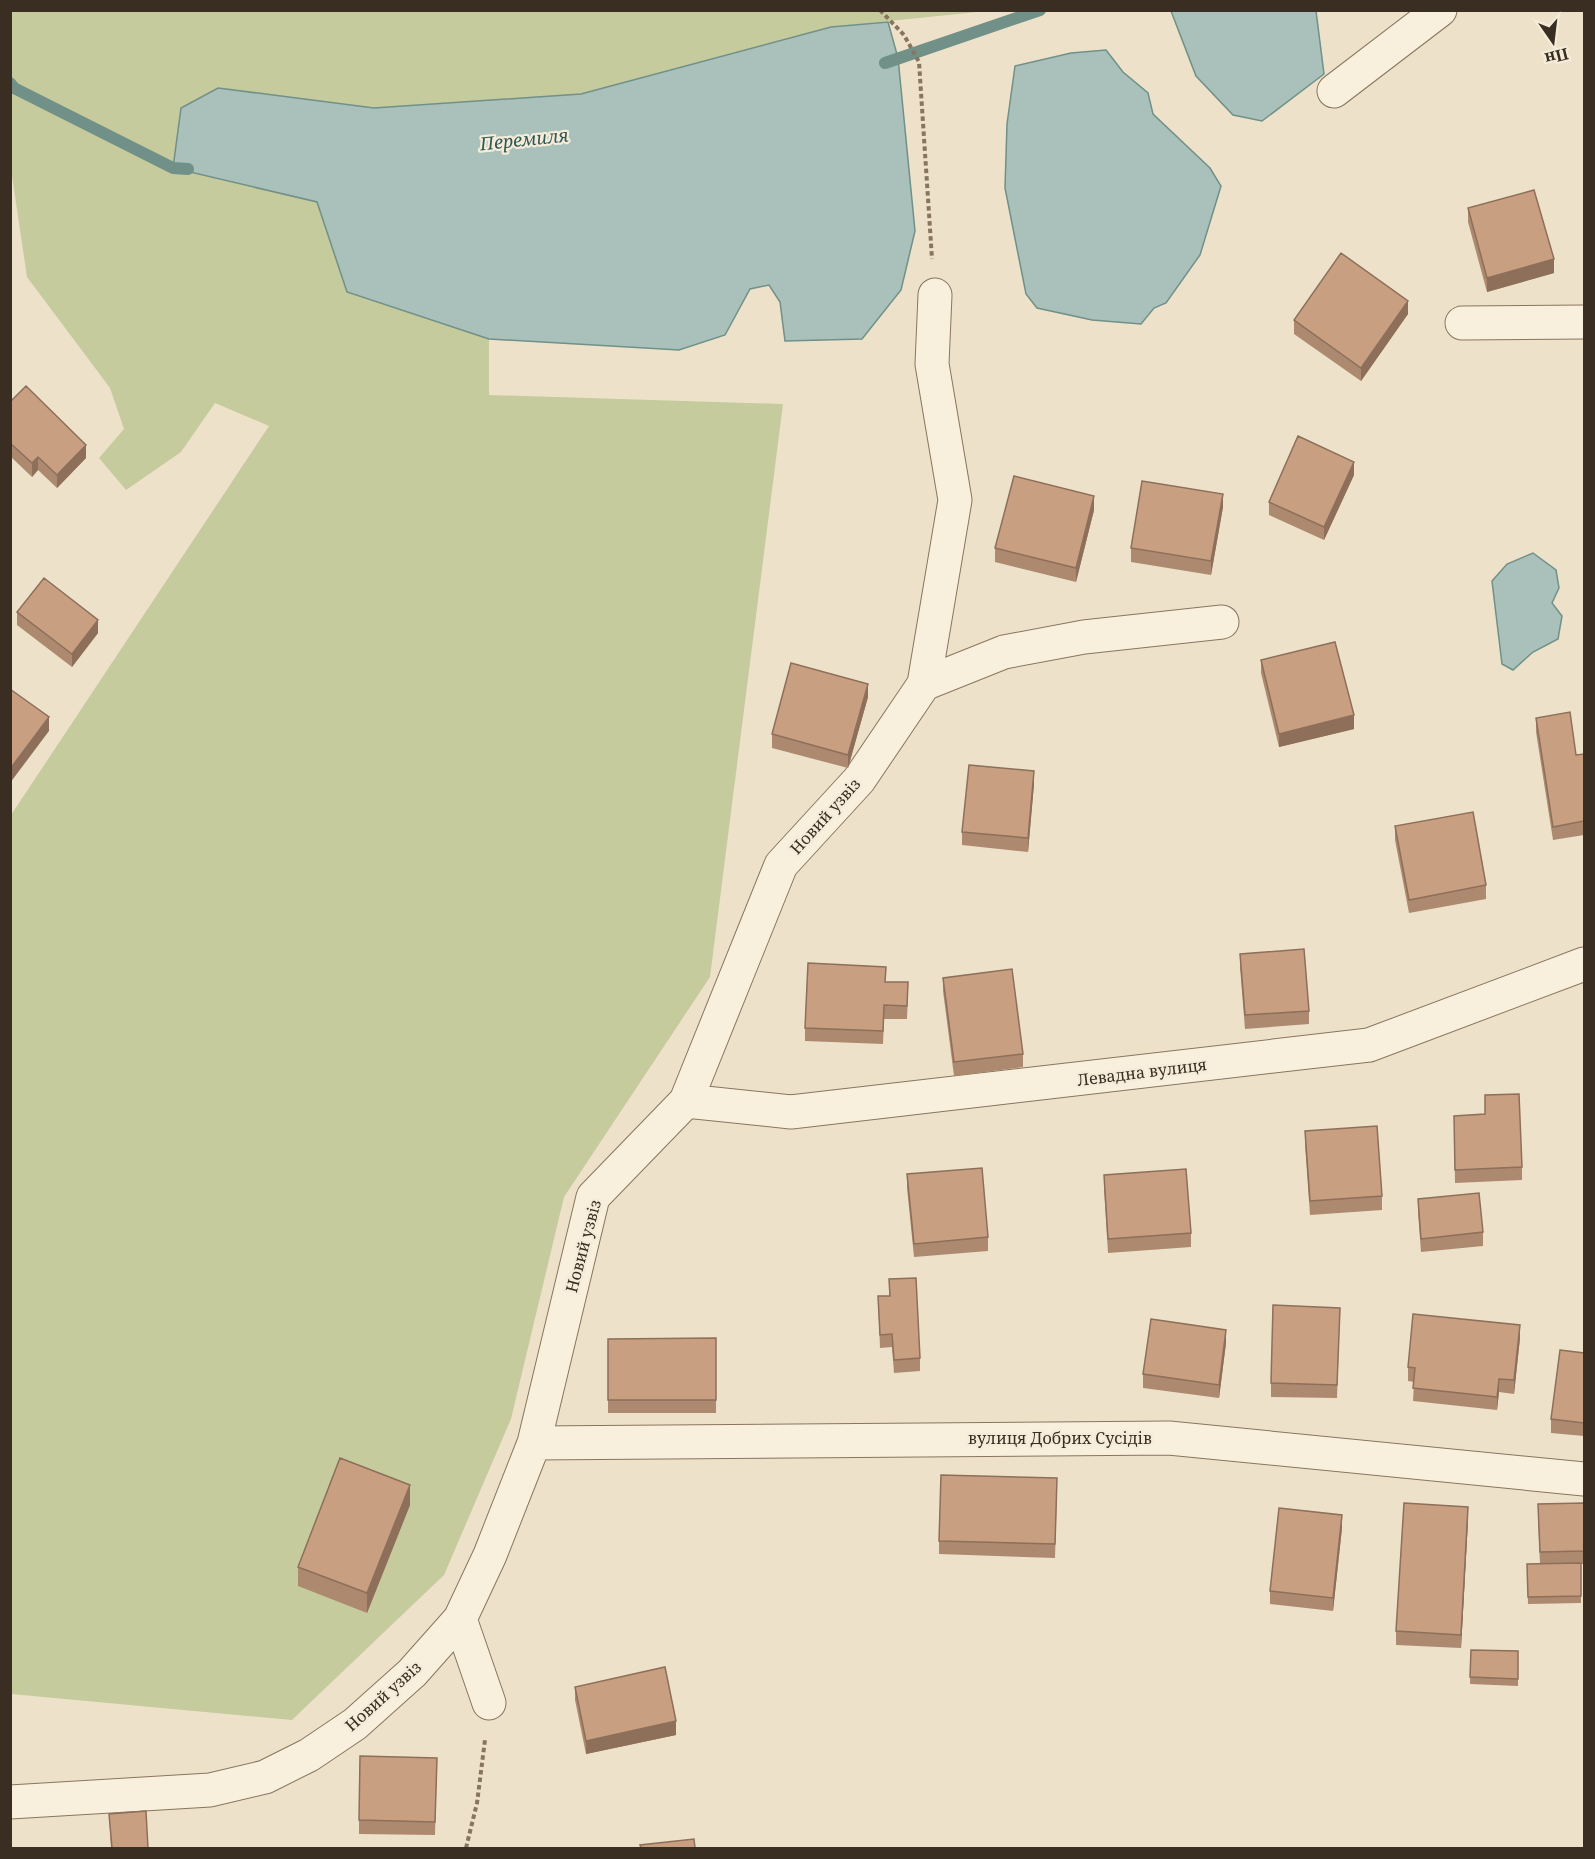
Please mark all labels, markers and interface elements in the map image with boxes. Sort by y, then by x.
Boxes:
north arrow [1523,12,1583,72]
text: Пн [1542,43,1571,70]
water label: Перемиля [478,122,569,156]
street label: Новий узвіз [785,773,865,859]
street label: Левадна вулиця [1076,1053,1208,1091]
street label: Новий узвіз [560,1197,606,1295]
street label: вулиця Добрих Сусідів [968,1427,1152,1449]
street label: Новий узвіз [340,1656,426,1736]

